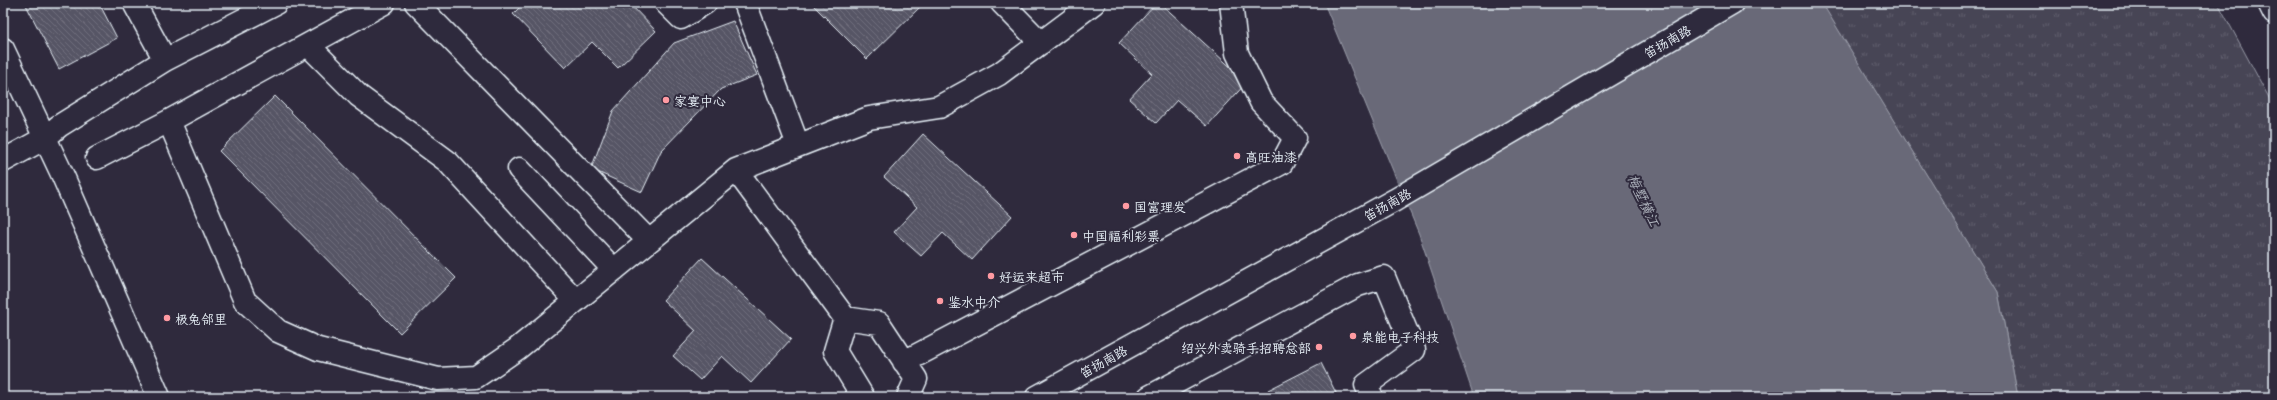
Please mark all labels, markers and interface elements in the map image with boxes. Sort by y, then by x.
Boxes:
street label: 笛扬南路 [1640,21,1694,61]
place label: 家宴中心 [674,92,726,109]
marker: 家宴中心 [661,95,671,105]
place label: 高旺油漆 [1245,148,1297,165]
marker: 高旺油漆 [1232,151,1242,161]
water label: 梅墅横江 [1624,171,1665,230]
street label: 笛扬南路 [1360,184,1414,224]
place label: 国富理发 [1134,198,1186,215]
marker: 国富理发 [1121,201,1131,211]
place label: 中国福利彩票 [1082,227,1160,244]
marker: 中国福利彩票 [1069,230,1079,240]
place label: 好运来超市 [999,268,1064,285]
marker: 好运来超市 [986,271,996,281]
place label: 鉴水中介 [948,293,1000,310]
marker: 鉴水中介 [935,296,945,306]
place label: 极兔邻里 [175,310,227,327]
marker: 极兔邻里 [162,313,172,323]
place label: 泉能电子科技 [1361,328,1439,345]
marker: 泉能电子科技 [1348,331,1358,341]
place label: 绍兴外卖骑手招聘总部 [1181,339,1311,356]
street label: 笛扬南路 [1076,341,1130,381]
marker: 绍兴外卖骑手招聘总部 [1314,342,1324,352]

